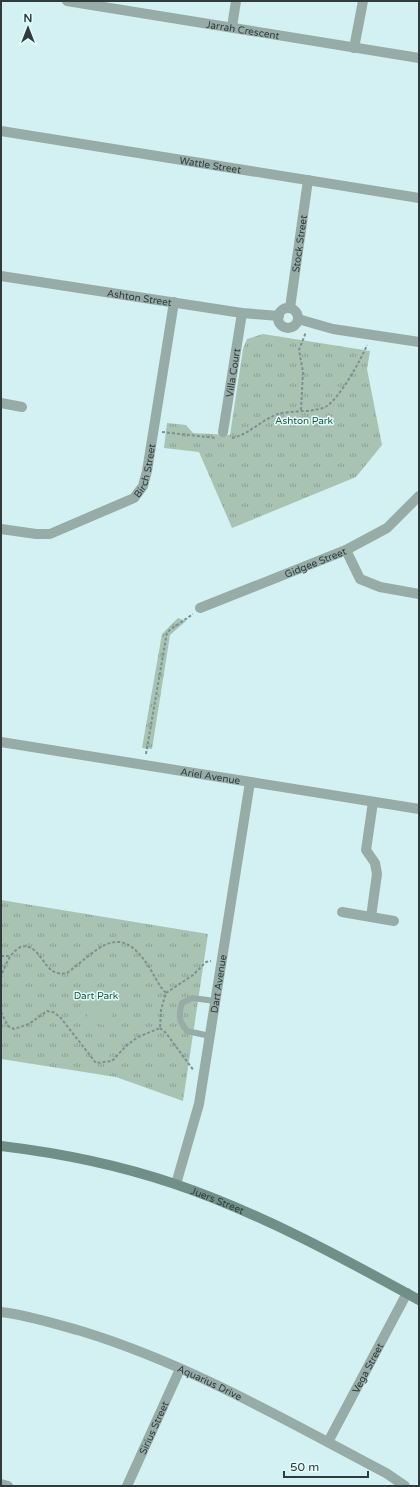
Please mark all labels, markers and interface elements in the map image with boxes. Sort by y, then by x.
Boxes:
north arrow [8,8,48,48]
text: N [24,12,32,25]
street label: Jarrah Crescent [205,19,280,42]
street label: Wattle Street [178,155,242,176]
street label: Stock Street [290,214,310,273]
street label: Ashton Street [106,287,173,309]
street label: Villa Court [224,347,243,398]
park label: Ashton Park [275,415,334,427]
street label: Birch Street [131,443,158,500]
street label: Gidgee Street [283,545,348,581]
street label: Ariel Avenue [179,766,241,787]
street label: Dart Avenue [208,953,230,1014]
park label: Dart Park [74,990,119,1002]
street label: Juers Street [189,1185,246,1217]
street label: Vega Street [350,1341,387,1395]
street label: Aquarius Drive [175,1363,244,1404]
street label: Sirius Street [137,1399,172,1457]
scale bar [284,1453,368,1479]
text: 50 m [290,1460,319,1474]

